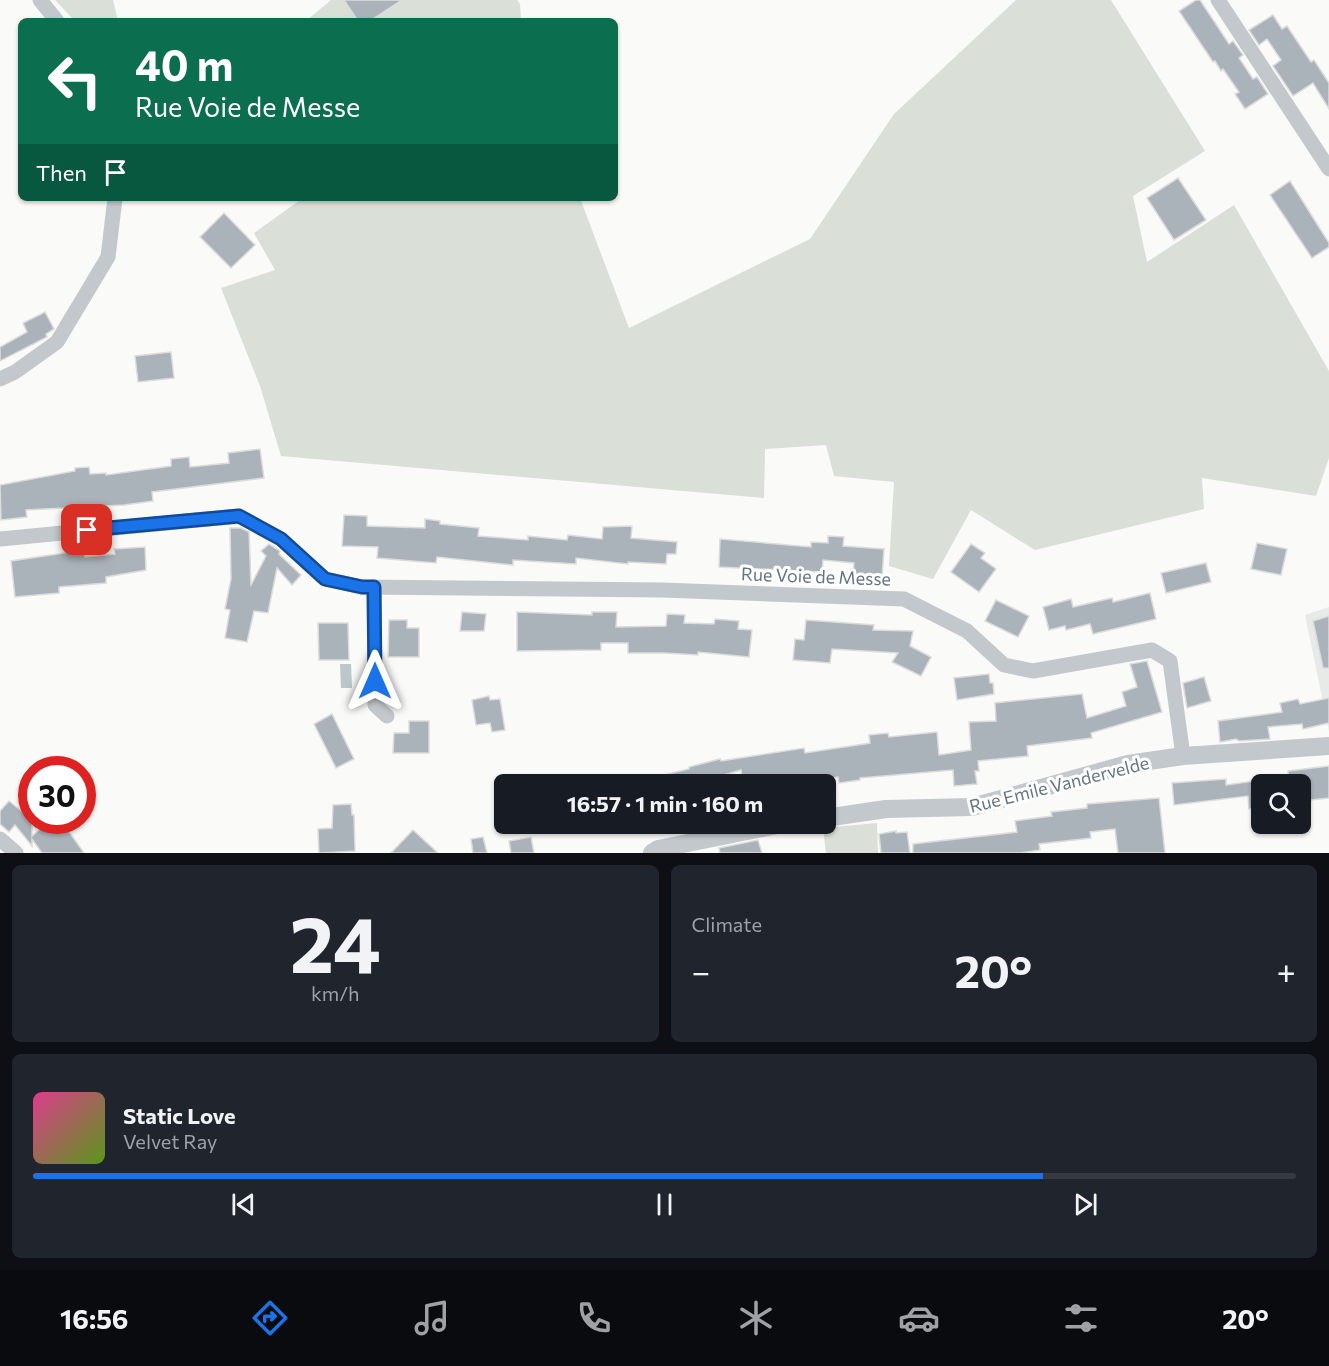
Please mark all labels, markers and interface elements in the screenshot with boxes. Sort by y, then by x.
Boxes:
text: 40 m [135,38,233,90]
icon: left [36,42,114,120]
text: Rue Voie de Messe [135,90,360,123]
icon: arrive [99,156,132,189]
text: Then [36,159,87,186]
pin [61,504,112,555]
icon: arrive [70,513,103,546]
street label: Rue Voie de Messe [741,562,891,590]
position arrow [343,649,407,713]
street label: Rue Emile Vandervelde [967,751,1151,817]
speed limit sign: 30 [18,756,96,834]
map controls [1251,774,1311,834]
button: search [1251,774,1311,834]
text: 16:57 · 1 min · 160 m [567,790,763,817]
text: 24 [290,894,381,989]
text: Climate [692,912,762,936]
text: 20° [955,942,1032,997]
text: − [692,950,710,991]
text: + [1277,950,1296,991]
text: km/h [311,981,360,1005]
text: Static Love [123,1102,236,1129]
text: Velvet Ray [123,1129,217,1153]
icon: previous [227,1188,260,1221]
icon: pause [648,1188,681,1221]
icon: next [1069,1188,1102,1221]
icon: directions [249,1297,291,1339]
icon: music [411,1297,453,1339]
icon: phone [573,1297,615,1339]
icon: climate [735,1297,777,1339]
icon: car [898,1297,940,1339]
icon: filters [1060,1297,1102,1339]
text: 16:56 [60,1302,129,1335]
text: 20° [1222,1302,1269,1335]

